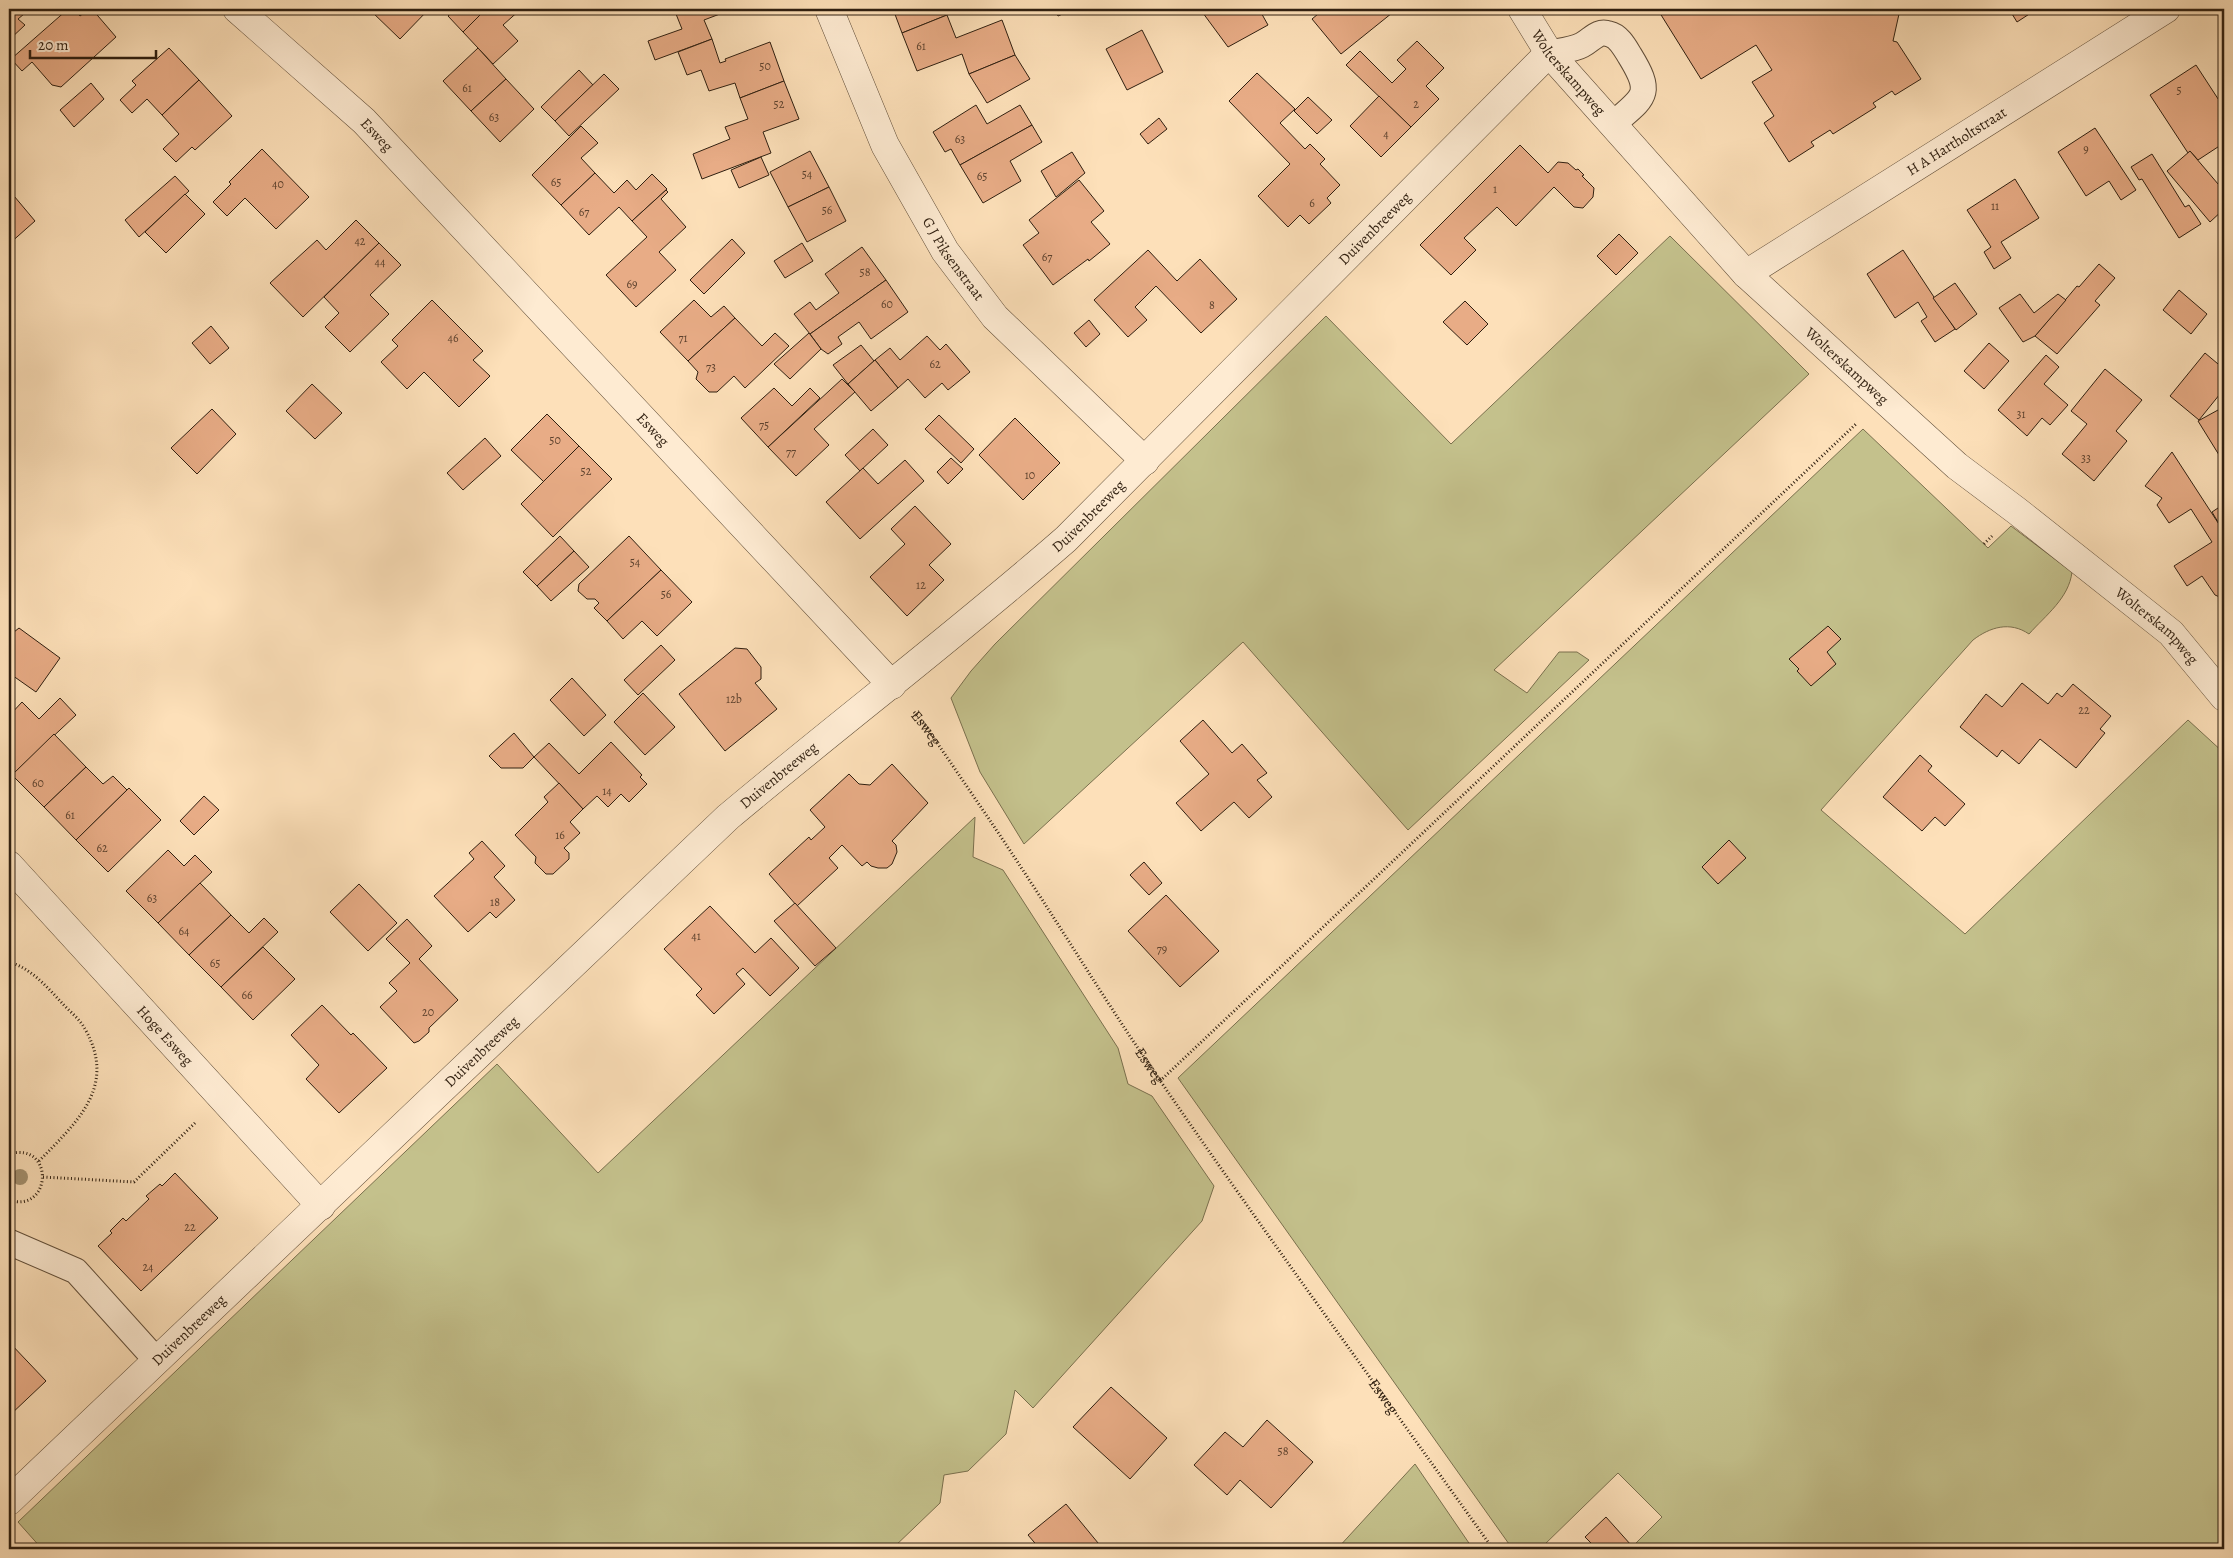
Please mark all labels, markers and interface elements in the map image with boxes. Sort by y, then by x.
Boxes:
street label: Wolterskampweg [1526,25,1610,120]
scale bar [30,28,156,60]
text: 20 m [38,35,69,55]
house number: 61 [916,38,926,54]
house number: 50 [759,58,771,74]
house number: 61 [462,80,472,96]
house number: 5 [2176,82,2182,98]
house number: 52 [774,96,785,112]
house number: 2 [1413,96,1419,112]
street label: H A Hartholtstraat [1903,102,2010,180]
house number: 63 [489,109,499,125]
street label: Esweg [356,113,398,156]
house number: 4 [1383,126,1389,142]
house number: 63 [955,131,965,147]
house number: 9 [2083,141,2089,157]
house number: 54 [802,166,813,182]
house number: 65 [977,168,987,184]
house number: 65 [551,174,561,190]
house number: 40 [272,176,284,192]
house number: 1 [1493,181,1497,197]
street label: Duivenbreeweg [1334,187,1416,269]
house number: 6 [1309,195,1315,211]
house number: 11 [1991,198,1999,214]
house number: 56 [822,202,833,218]
house number: 67 [579,204,590,220]
street label: G J Piksenstraat [918,213,989,305]
house number: 42 [354,233,366,249]
house number: 67 [1042,249,1053,265]
house number: 44 [375,254,386,270]
house number: 58 [860,264,871,280]
house number: 69 [626,276,638,292]
house number: 60 [881,296,893,312]
house number: 8 [1209,297,1215,313]
street label: Wolterskampweg [1800,322,1893,409]
house number: 46 [448,330,459,346]
house number: 71 [678,330,688,346]
house number: 62 [929,356,941,372]
house number: 73 [706,359,716,375]
house number: 31 [2016,406,2026,422]
street label: Esweg [632,408,674,451]
house number: 75 [759,417,769,433]
house number: 50 [549,432,561,448]
house number: 77 [786,444,797,460]
house number: 33 [2081,450,2091,466]
house number: 52 [581,463,592,479]
house number: 10 [1025,467,1035,483]
street label: Duivenbreeweg [1048,475,1130,557]
house number: 54 [630,554,641,570]
house number: 12 [916,577,926,593]
street label: Wolterskampweg [2110,582,2203,669]
house number: 56 [661,586,672,602]
house number: 12b [726,691,742,707]
house number: 22 [2078,702,2090,718]
street label: Esweg [906,706,946,750]
street label: Duivenbreeweg [735,737,822,813]
house number: 60 [32,775,44,791]
house number: 14 [602,783,612,799]
house number: 61 [65,807,75,823]
house number: 16 [555,827,565,843]
house number: 62 [96,840,108,856]
house number: 63 [147,890,157,906]
house number: 18 [490,894,500,910]
house number: 64 [179,923,190,939]
house number: 41 [691,928,701,944]
house number: 79 [1157,941,1167,957]
house number: 65 [210,955,220,971]
house number: 66 [241,987,253,1003]
street label: Hoge Esweg [132,1001,198,1070]
house number: 20 [422,1004,434,1020]
street label: Duivenbreeweg [440,1011,523,1092]
street label: Esweg [1130,1044,1169,1088]
house number: 22 [184,1219,196,1235]
house number: 24 [142,1259,154,1275]
street label: Duivenbreeweg [147,1290,231,1370]
street label: Esweg [1364,1374,1403,1419]
house number: 58 [1278,1443,1289,1459]

